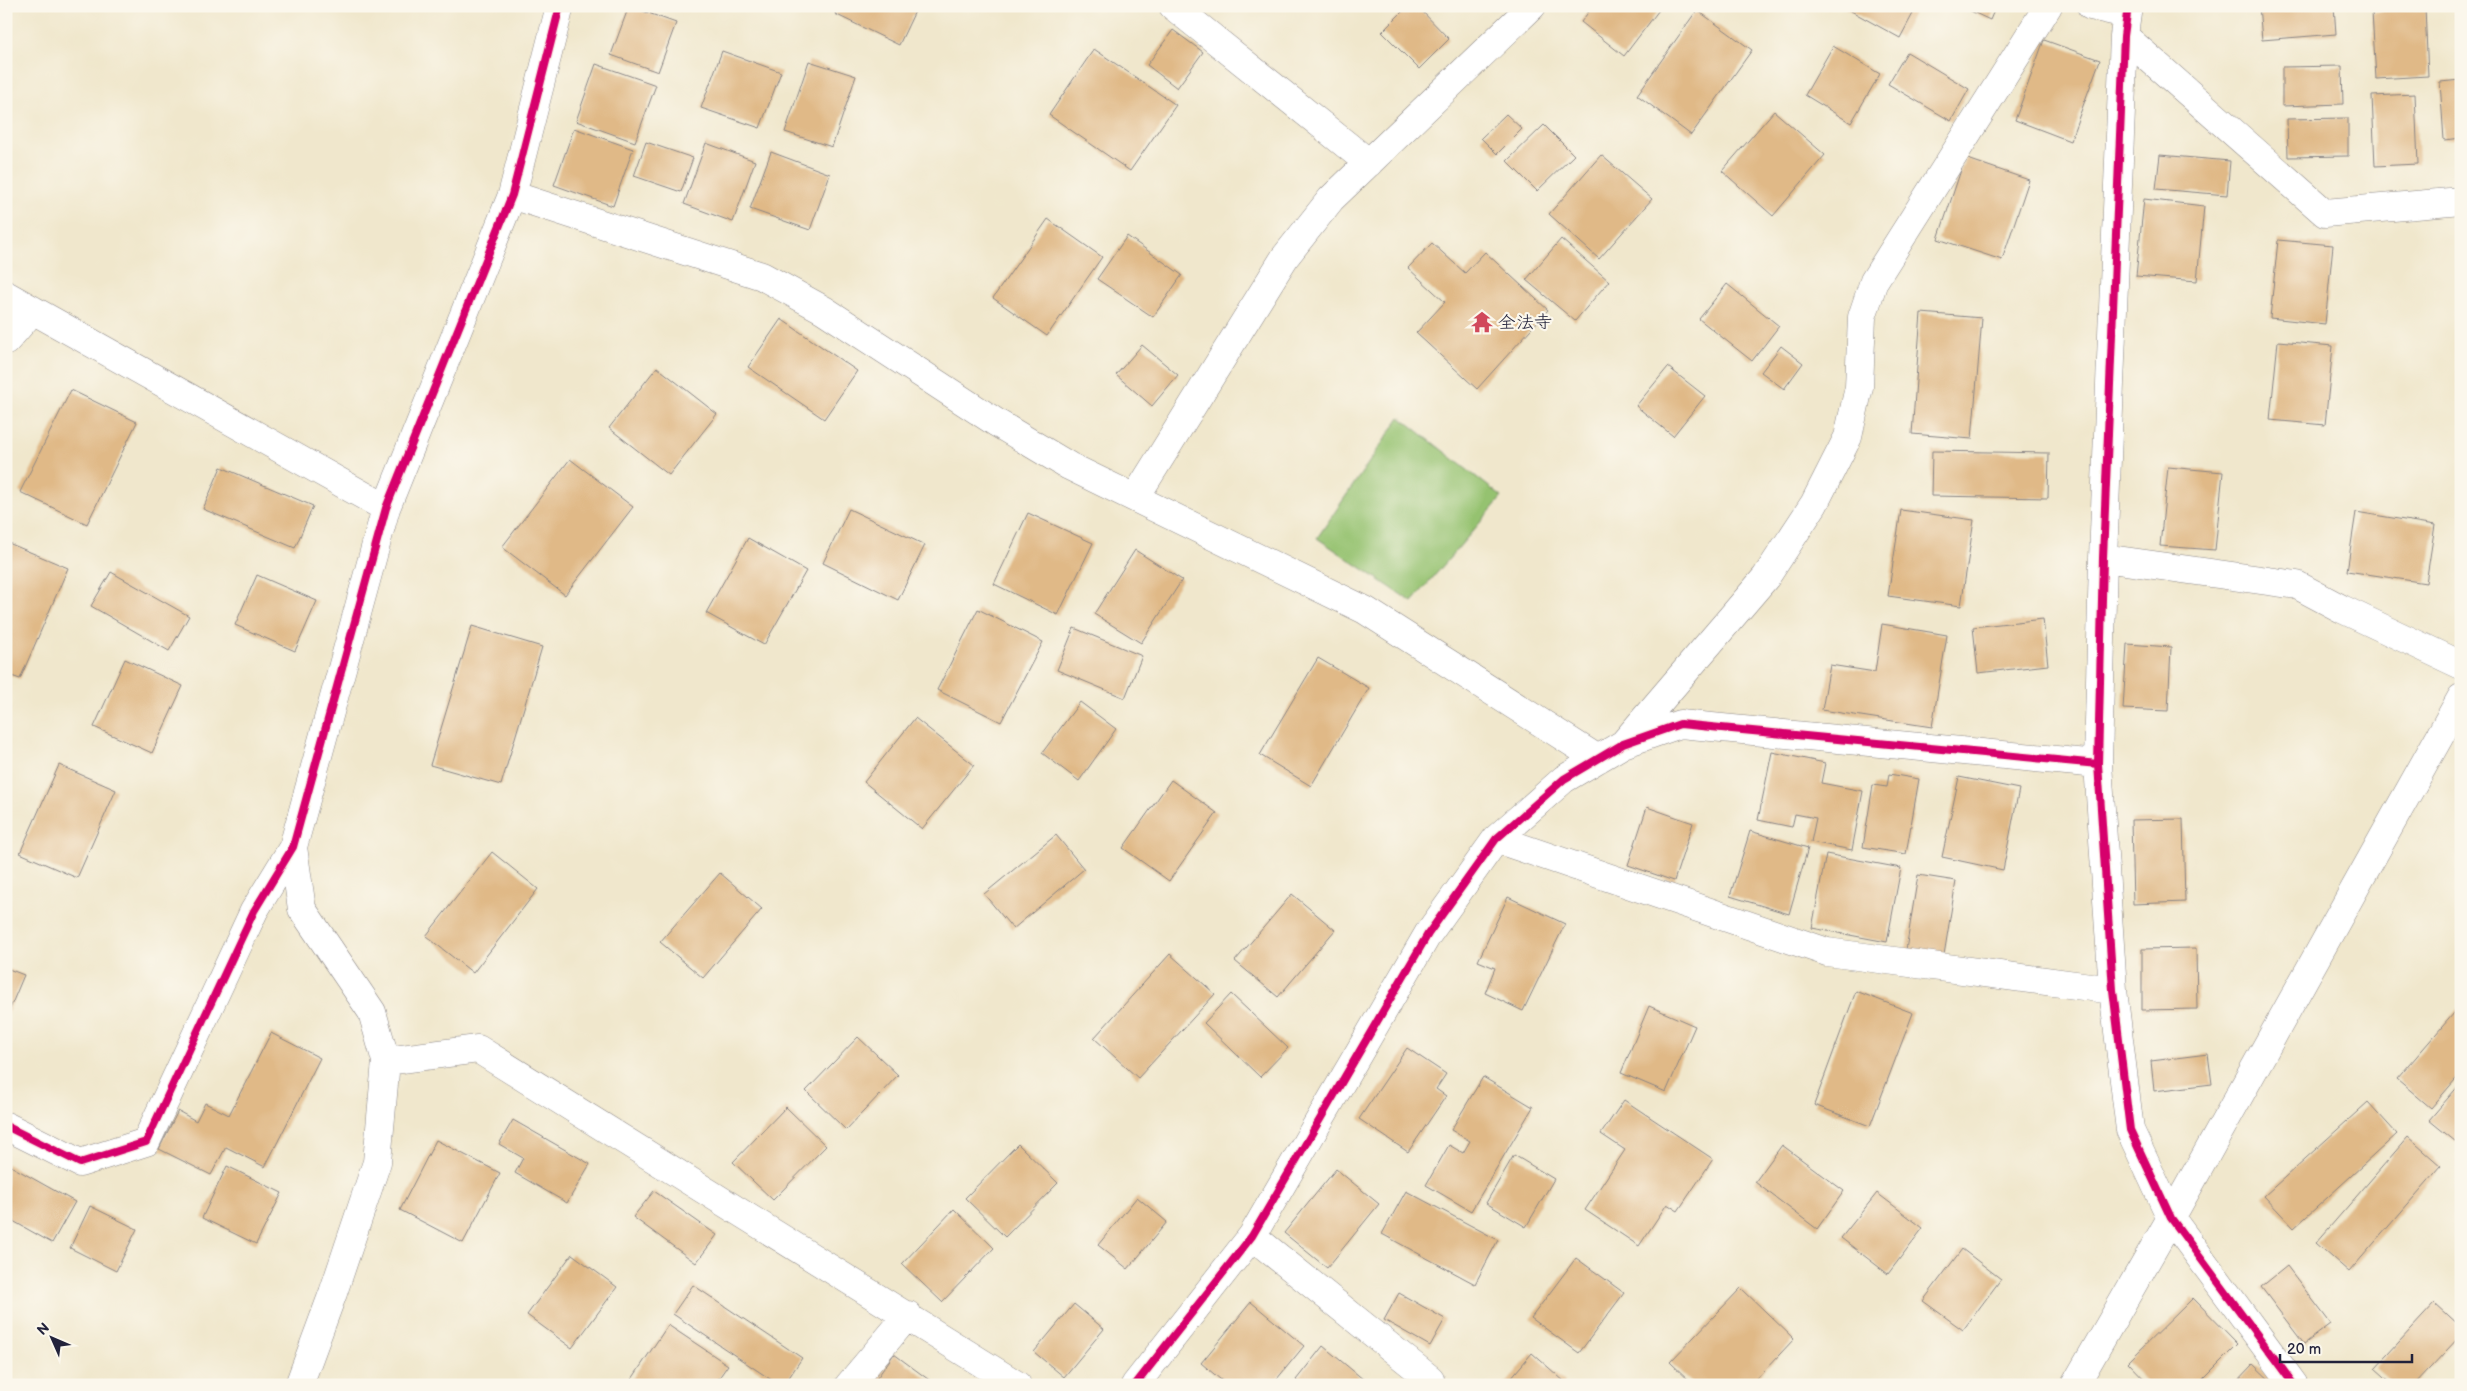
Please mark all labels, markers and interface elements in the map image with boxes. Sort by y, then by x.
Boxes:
temple icon: 全法寺 [1469,309,1495,335]
place label: 全法寺 [1498,312,1552,333]
north arrow [28,1314,78,1364]
text: N [33,1319,53,1339]
scale bar [2280,1331,2412,1363]
text: 20 m [2287,1340,2321,1359]

